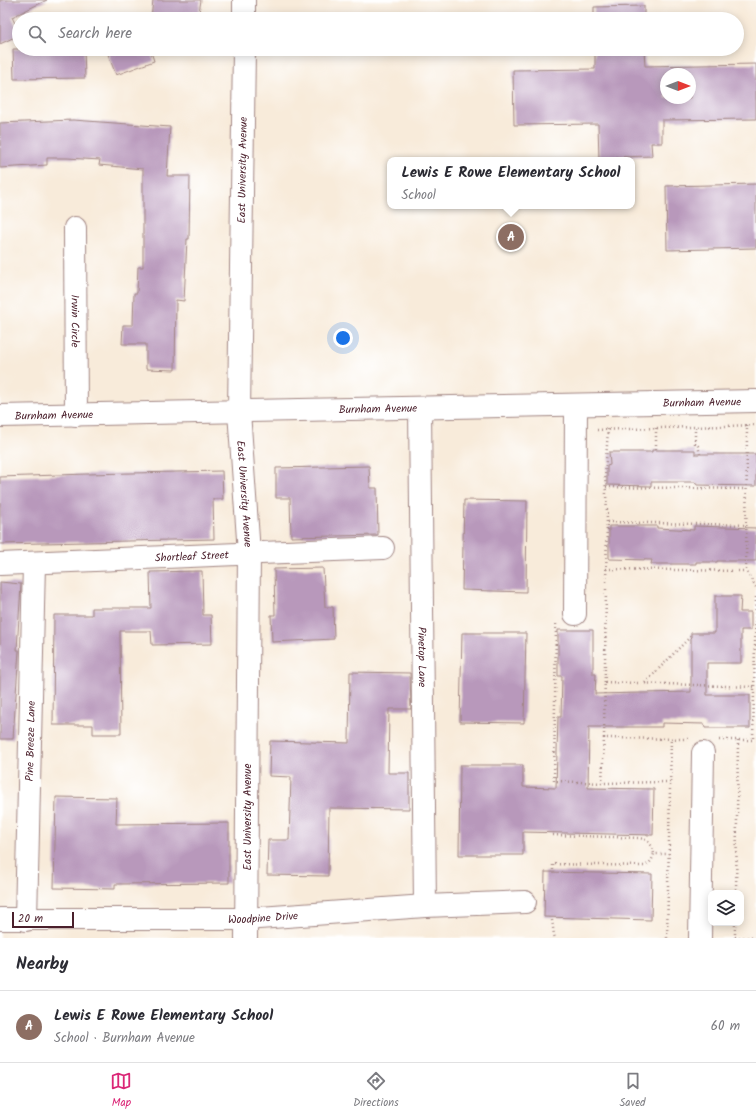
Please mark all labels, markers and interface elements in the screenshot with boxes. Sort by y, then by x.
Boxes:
search box [12,12,744,56]
text: Search here [58,22,132,46]
icon: search [26,23,48,45]
north arrow [660,68,696,104]
street label: East University Avenue [233,116,253,224]
popup [387,157,635,209]
text: Lewis E Rowe Elementary School [401,161,621,185]
text: School [401,185,436,206]
pin: A [498,222,524,252]
street label: Irwin Circle [65,295,84,348]
your location [333,328,353,348]
street label: Burnham Avenue [662,393,741,413]
street label: Burnham Avenue [339,400,417,419]
street label: Burnham Avenue [15,406,94,426]
street label: East University Avenue [231,440,257,548]
street label: Shortleaf Street [155,546,230,568]
street label: Pinetop Lane [412,627,431,687]
street label: Pine Breeze Lane [21,700,41,782]
street label: East University Avenue [239,764,257,870]
map controls [708,890,744,926]
button: layers [708,890,744,926]
street label: Woodpine Drive [228,907,299,929]
scale bar [12,910,74,929]
text: 20 m [18,910,43,928]
text: Nearby [16,951,68,978]
text: Lewis E Rowe Elementary School [54,1004,273,1028]
text: A [25,1016,33,1037]
text: 60 m [711,1016,740,1037]
text: School · Burnham Avenue [54,1028,195,1049]
tab: Map [110,1070,132,1112]
tab: Directions [353,1070,399,1112]
tab: Saved [620,1070,646,1112]

